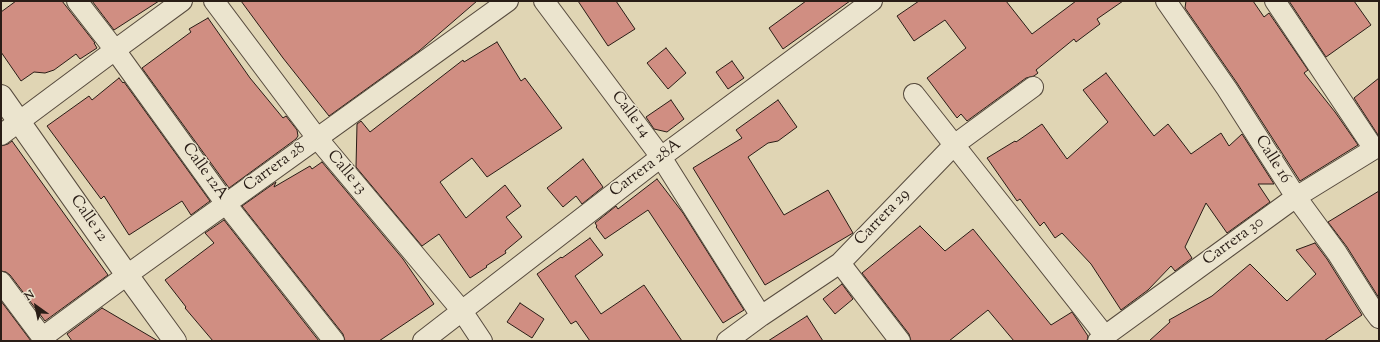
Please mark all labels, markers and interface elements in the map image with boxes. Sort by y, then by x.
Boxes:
street label: Calle 14 [606,88,654,142]
street label: Calle 16 [1250,132,1294,188]
street label: Carrera 28A [607,136,685,202]
street label: Carrera 28 [240,139,310,197]
street label: Calle 12A [177,140,231,204]
street label: Calle 13 [322,147,370,199]
street label: Carrera 29 [851,186,915,250]
street label: Calle 12 [65,192,111,246]
street label: Carrera 30 [1200,213,1268,271]
north arrow [16,286,56,326]
text: N [21,287,38,305]

